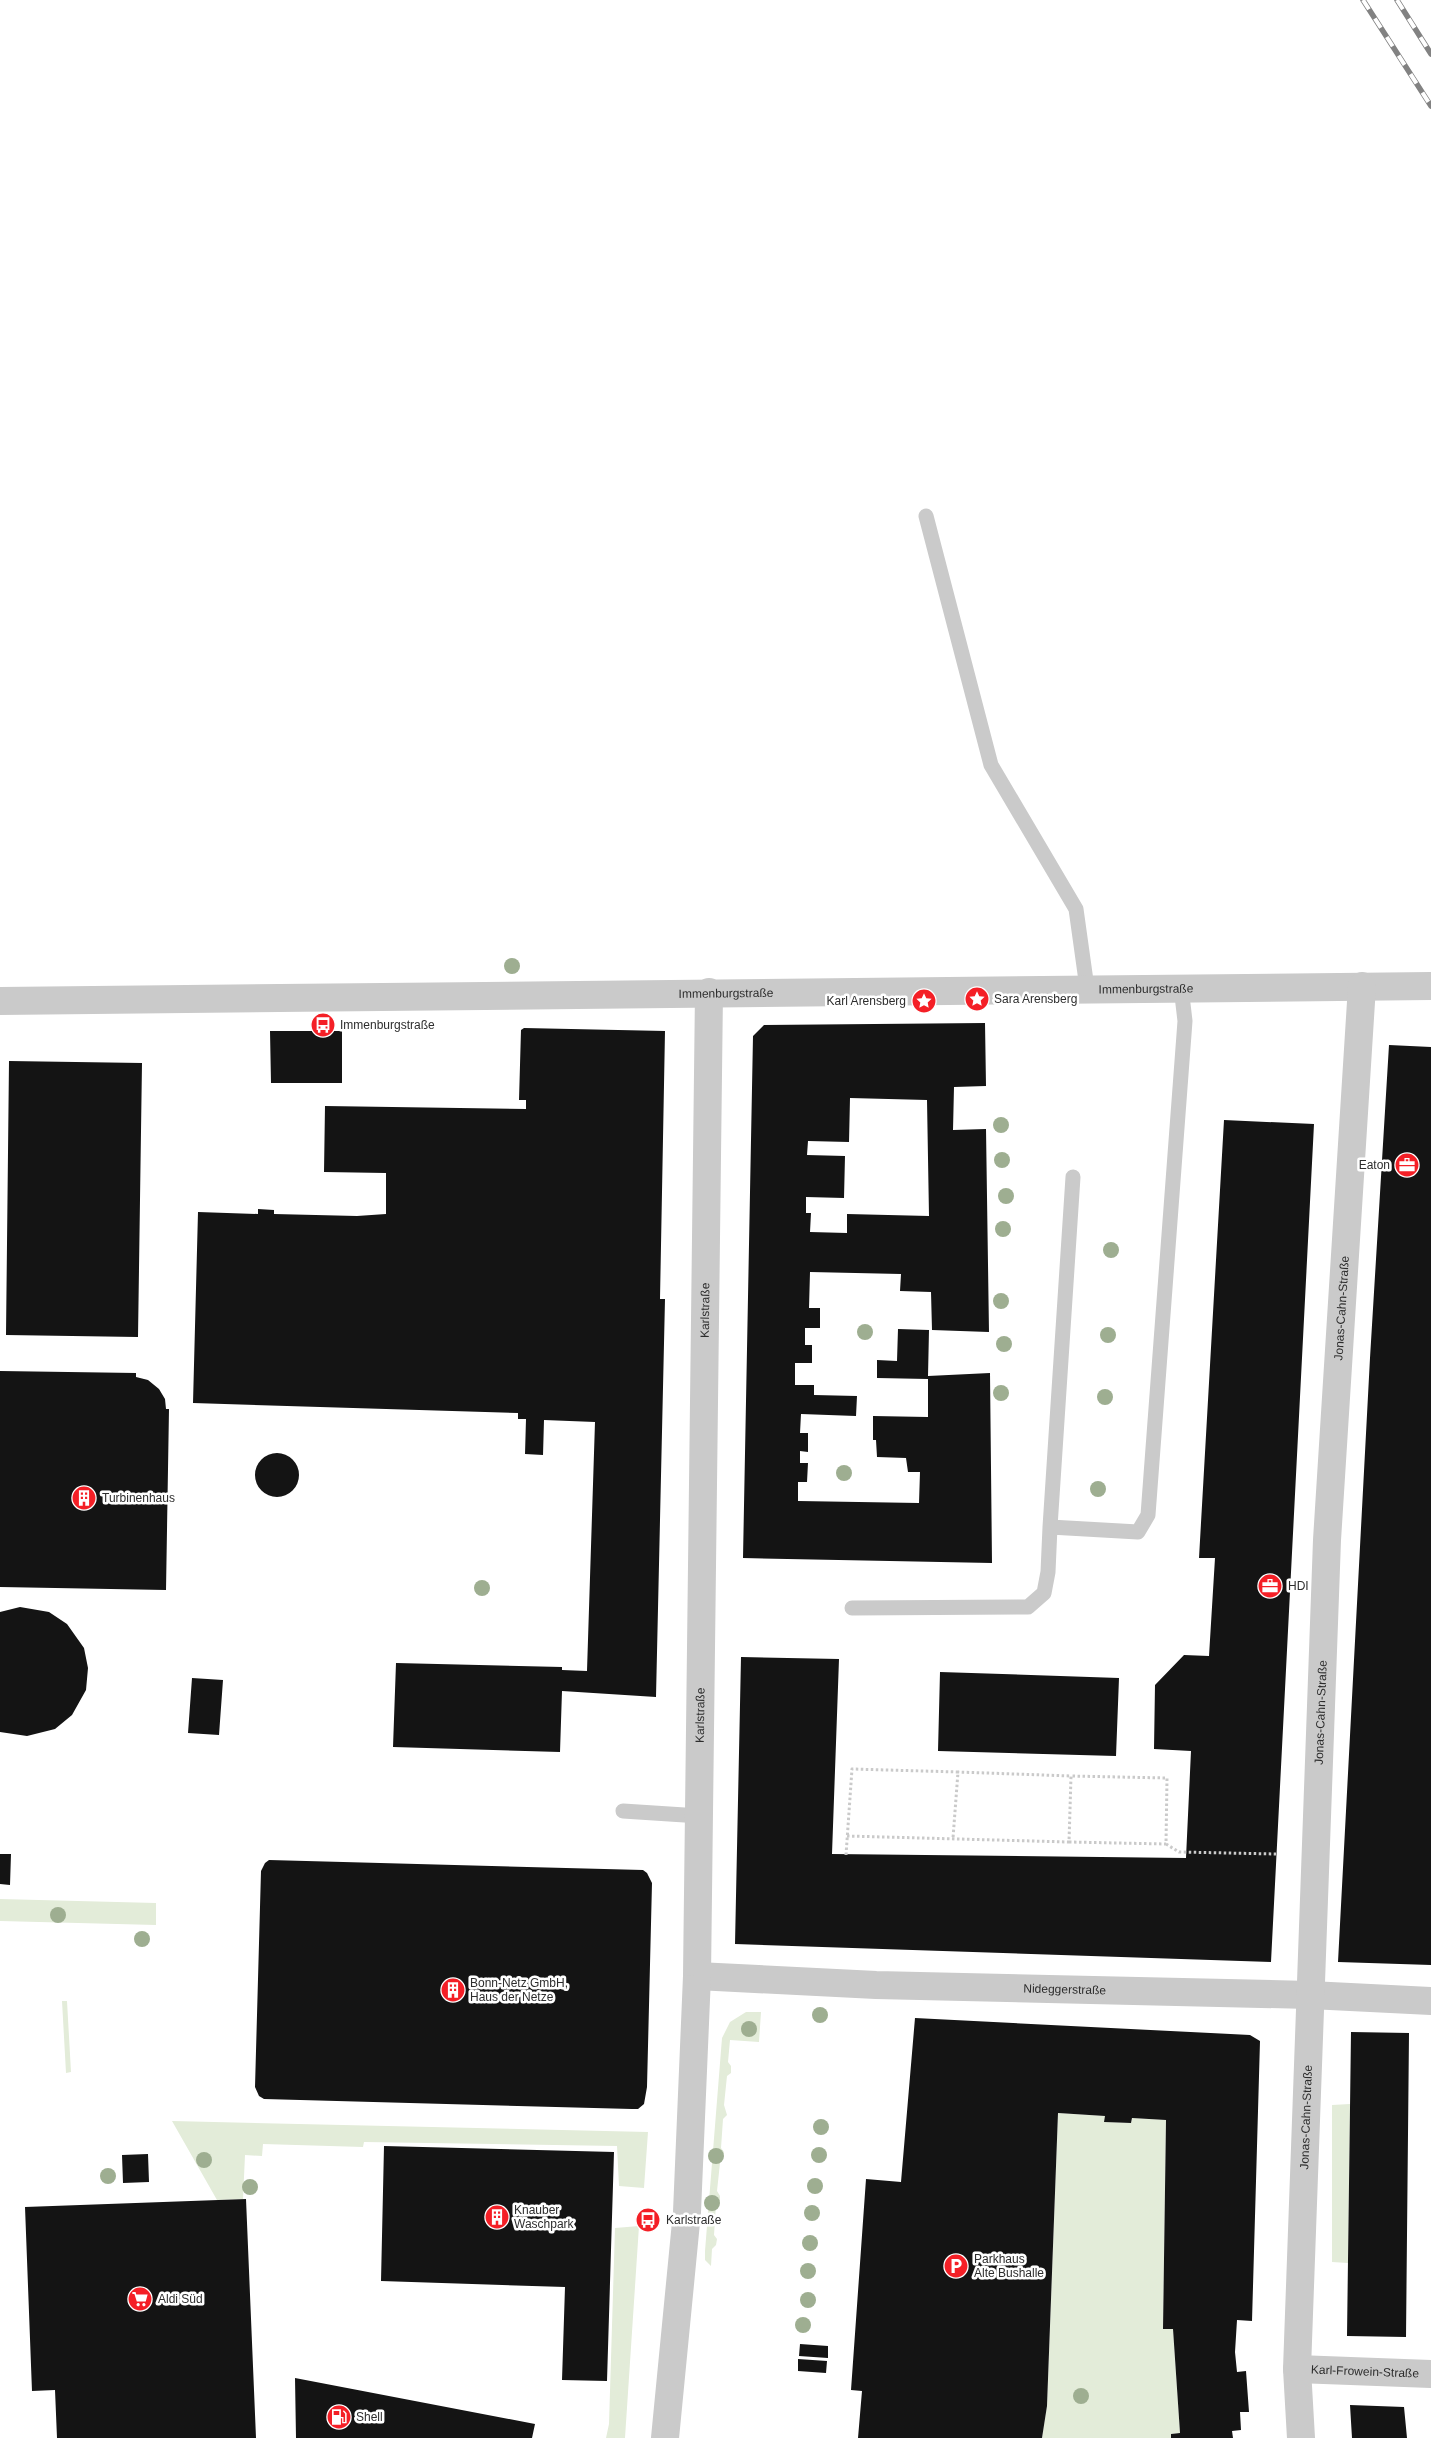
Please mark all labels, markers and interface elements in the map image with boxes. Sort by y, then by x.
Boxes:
street label: Immenburgstraße [1098,981,1194,996]
street label: Immenburgstraße [678,986,774,1001]
place icon: Sara Arensberg [964,986,990,1012]
place icon: Karl Arensberg [911,988,937,1014]
place label: Sara Arensberg [994,992,1077,1006]
place label: Karl Arensberg [827,994,906,1008]
bus stop icon: Immenburgstraße [310,1012,336,1038]
place label: Immenburgstraße [340,1018,435,1032]
office icon: Eaton [1394,1152,1420,1178]
place label: Eaton [1359,1158,1390,1172]
street label: Jonas-Cahn-Straße [1331,1255,1352,1361]
street label: Karlstraße [698,1282,712,1338]
building icon: Turbinenhaus [71,1485,97,1511]
place label: Turbinenhaus [102,1491,175,1505]
office icon: HDI [1257,1573,1283,1599]
place label: HDI [1288,1579,1309,1593]
street label: Jonas-Cahn-Straße [1312,1660,1330,1765]
street label: Karlstraße [693,1687,708,1743]
place label: Bonn-Netz GmbH, Haus der Netze [470,1976,568,2004]
building icon: Bonn-Netz GmbH, Haus der Netze [440,1977,466,2003]
street label: Nideggerstraße [1023,1981,1107,1997]
street label: Jonas-Cahn-Straße [1297,2064,1315,2170]
place label: Knauber Waschpark [514,2203,575,2231]
building icon: Knauber Waschpark [484,2204,510,2230]
bus stop icon: Karlstraße [635,2207,661,2233]
place label: Karlstraße [666,2213,722,2227]
place label: Parkhaus Alte Bushalle [974,2252,1044,2280]
parking icon: Parkhaus Alte Bushalle [943,2253,969,2279]
supermarket icon: Aldi Süd [127,2286,153,2312]
place label: Aldi Süd [158,2292,203,2306]
street label: Karl-Frowein-Straße [1311,2363,1420,2381]
fuel station icon: Shell [326,2404,352,2430]
place label: Shell [356,2410,383,2424]

